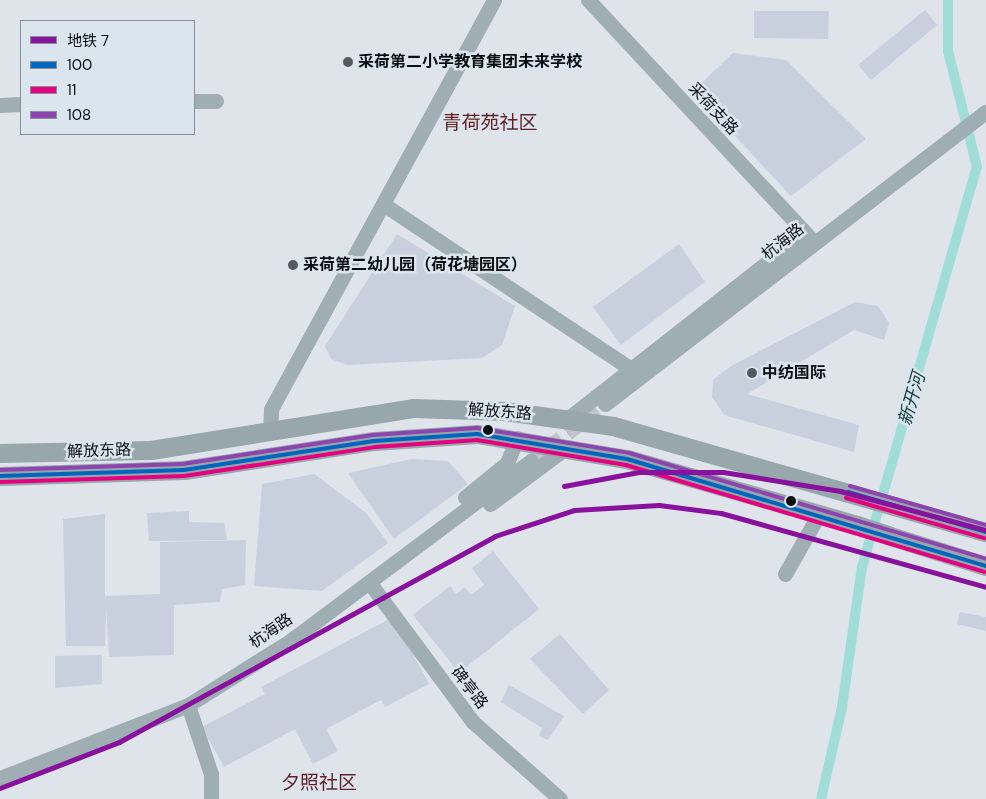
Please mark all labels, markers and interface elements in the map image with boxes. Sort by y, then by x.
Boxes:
legend [20,20,195,135]
text: 地铁 7 [67,31,109,51]
place label: 采荷第二小学教育集团未来学校 [358,52,582,72]
text: 100 [67,55,92,75]
marker: 采荷第二小学教育集团未来学校 [342,56,354,68]
street label: 采荷支路 [684,79,742,139]
text: 11 [67,80,76,100]
text: 108 [67,105,91,125]
district label: 青荷苑社区 [443,112,537,134]
street label: 杭海路 [758,220,808,264]
place label: 采荷第二幼儿园（荷花塘园区） [303,255,527,275]
marker: 采荷第二幼儿园（荷花塘园区） [287,259,299,271]
place label: 中纺国际 [762,363,826,383]
marker: 中纺国际 [746,367,758,379]
water label: 新开河 [894,370,930,428]
street label: 解放东路 [467,400,533,424]
unlabelled marker [483,425,493,435]
street label: 解放东路 [67,440,131,462]
unlabelled marker [786,496,796,506]
street label: 杭海路 [246,610,296,652]
street label: 碑亭路 [447,663,491,713]
district label: 夕照社区 [281,772,357,794]

